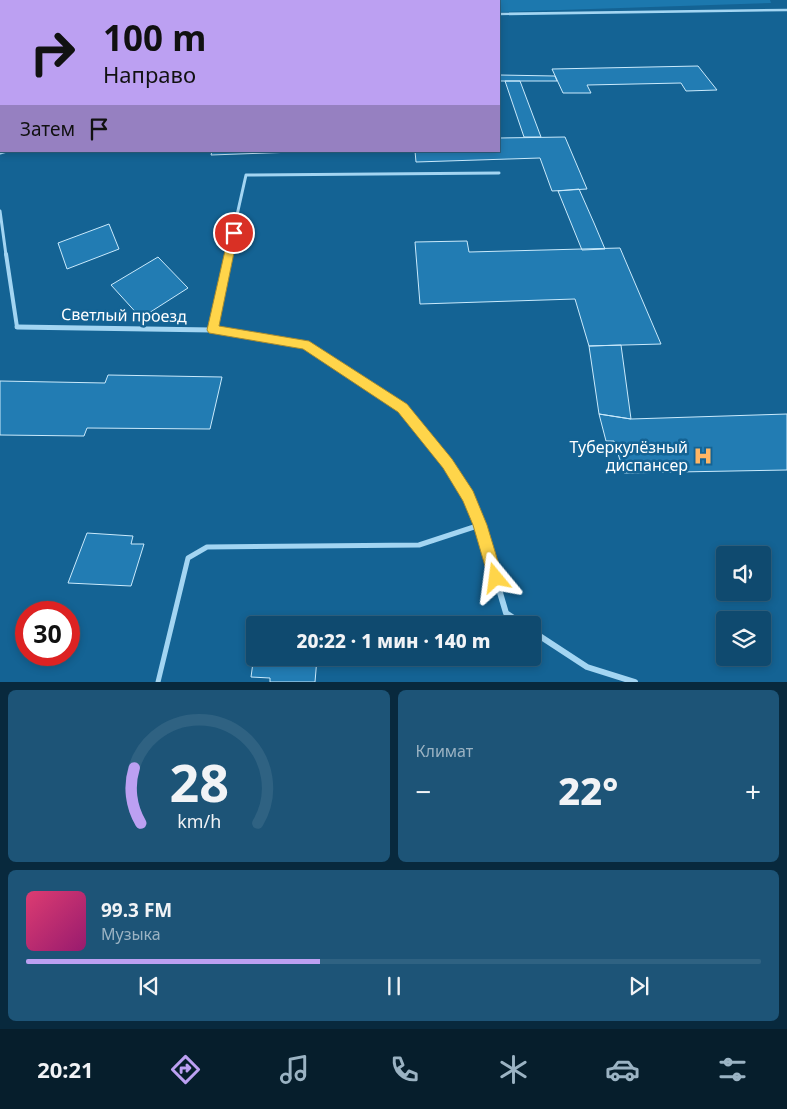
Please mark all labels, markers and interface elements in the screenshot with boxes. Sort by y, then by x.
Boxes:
text: 100 m [103,14,206,61]
icon: right [20,20,85,85]
text: Направо [103,59,196,89]
icon: arrive [85,115,113,143]
text: Затем [20,116,75,142]
pin [213,212,255,254]
icon: arrive [220,219,248,247]
street label: Светлый проезд [61,303,187,327]
place label: Туберкулёзный диспансер [569,436,688,476]
hospital icon: Туберкулёзный диспансер [692,445,714,467]
map controls [716,546,771,666]
button: sound [716,546,771,601]
position arrow [469,551,521,603]
speed limit sign: 30 [15,601,80,666]
button: layers [716,611,771,666]
text: 20:22 · 1 мин · 140 m [297,628,490,654]
text: Климат [416,740,473,762]
text: 28 [169,746,229,817]
text: 22° [558,764,618,816]
text: − [416,772,432,810]
text: + [745,772,761,810]
text: km/h [177,809,221,833]
text: 99.3 FM [101,897,172,923]
text: Музыка [101,923,161,945]
icon: previous [135,972,163,1000]
icon: pause [380,972,408,1000]
icon: next [625,972,653,1000]
icon: directions [168,1052,203,1087]
icon: music [277,1052,312,1087]
icon: phone [387,1052,422,1087]
icon: climate [496,1052,531,1087]
icon: car [605,1052,640,1087]
icon: filters [715,1052,750,1087]
text: 20:21 [37,1054,94,1084]

